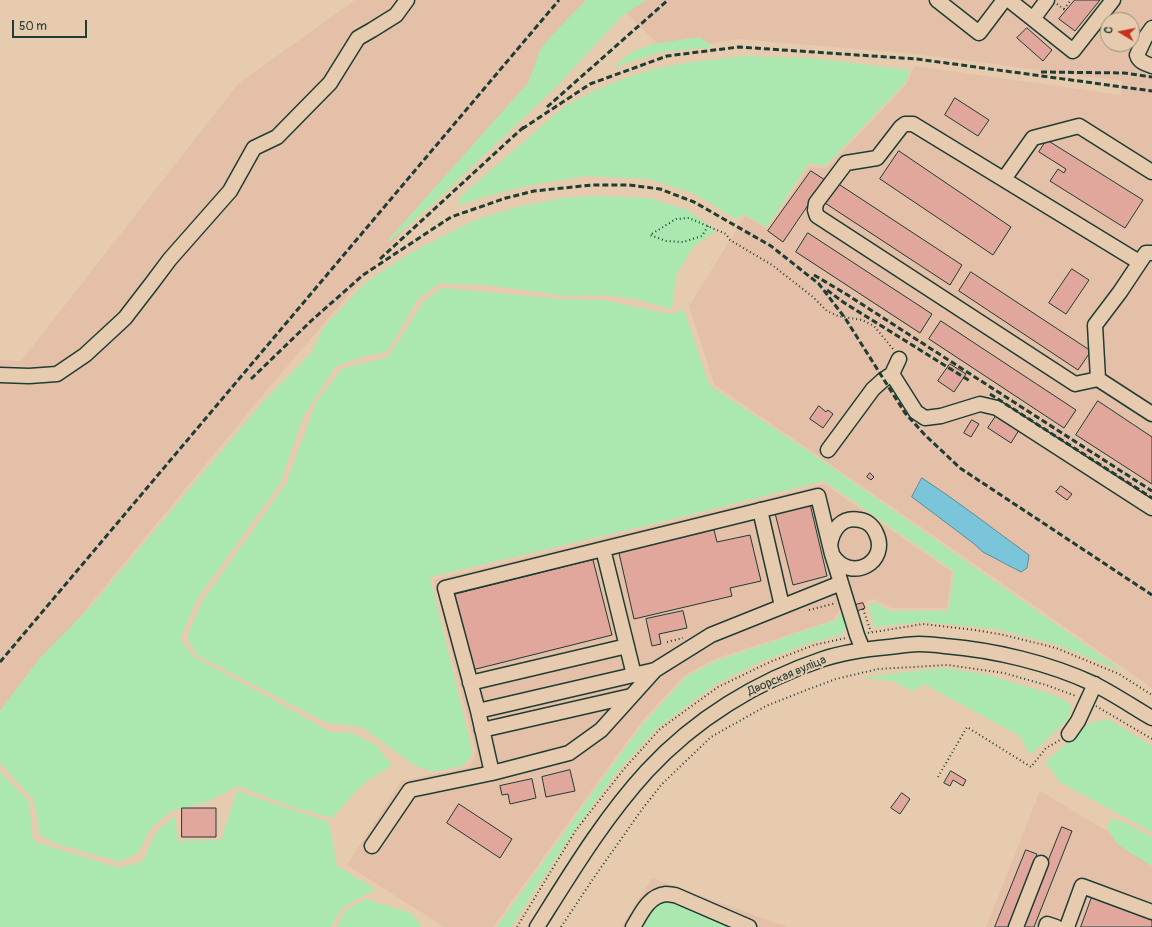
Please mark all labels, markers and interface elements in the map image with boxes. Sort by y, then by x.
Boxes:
scale bar [14,12,89,38]
north arrow [1100,12,1140,52]
text: 50 m [19,19,47,34]
text: С [1102,26,1116,34]
street label: Дворская вуліца [746,653,828,699]

